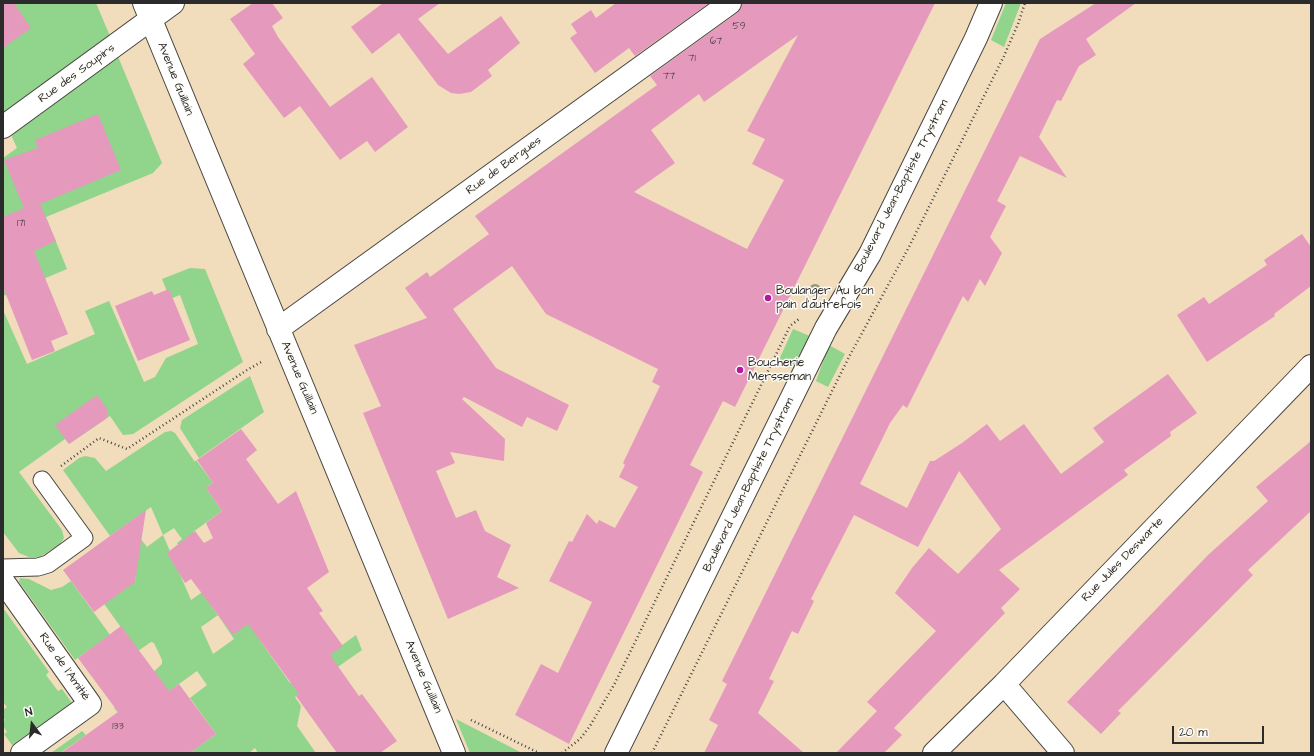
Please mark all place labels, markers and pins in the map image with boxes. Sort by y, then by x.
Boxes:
place label: Boulanger Au bon pain d'autrefois [776,284,874,312]
marker: Boulanger Au bon pain d'autrefois [763,293,773,303]
place label: Boucherie Mersseman [748,356,811,384]
marker: Boucherie Mersseman [735,365,745,375]

